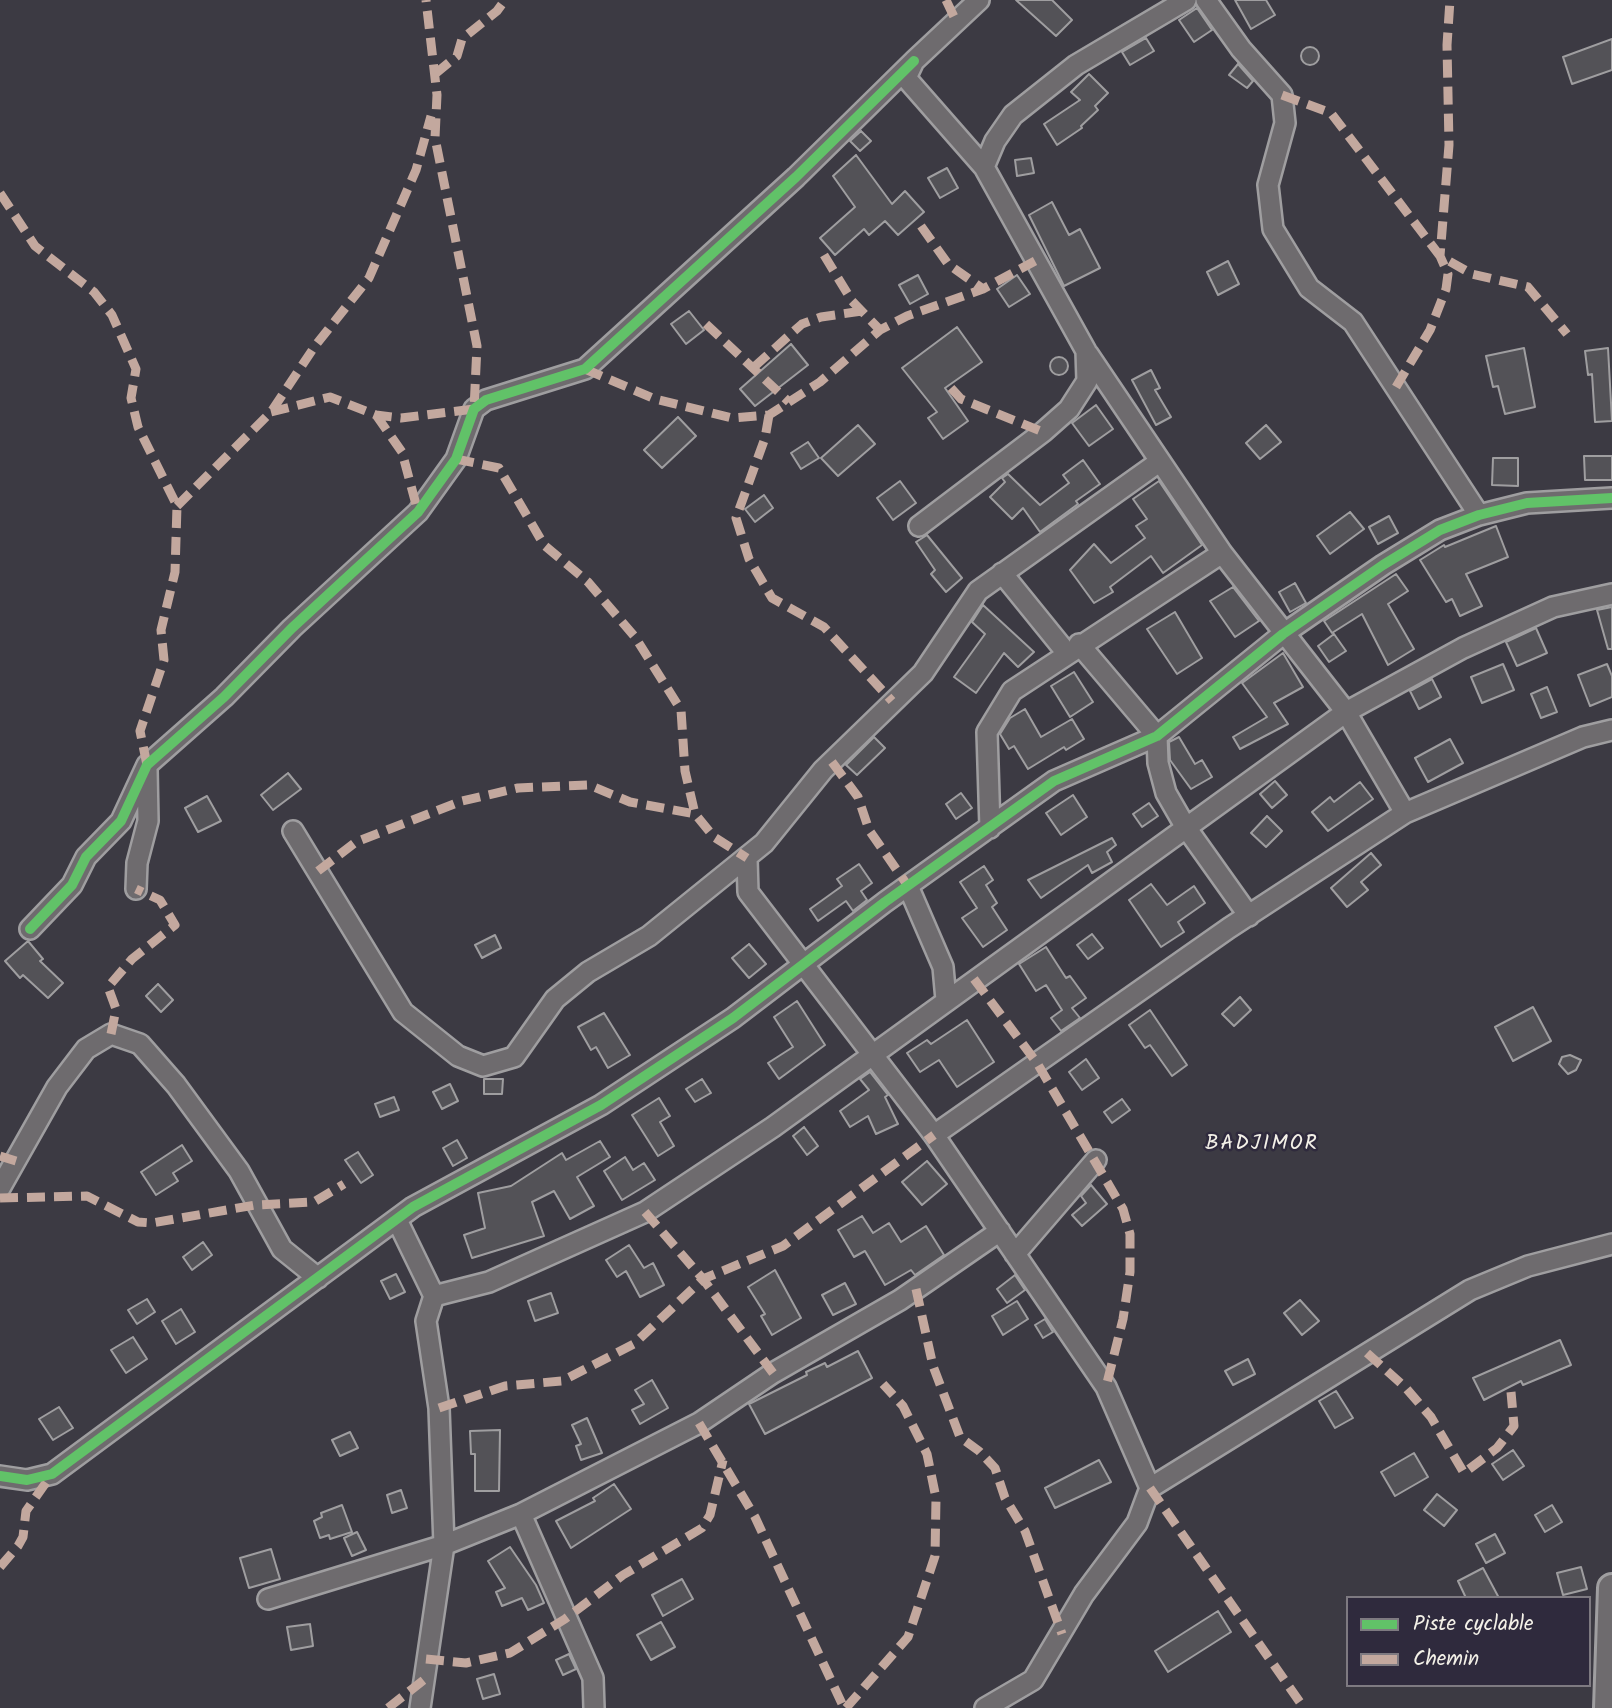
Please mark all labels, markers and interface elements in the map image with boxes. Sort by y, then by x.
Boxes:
district label: BADJIMOR [1206,1132,1318,1158]
legend [1346,1596,1591,1687]
text: Piste cyclable [1413,1608,1534,1641]
text: Chemin [1413,1643,1479,1676]

